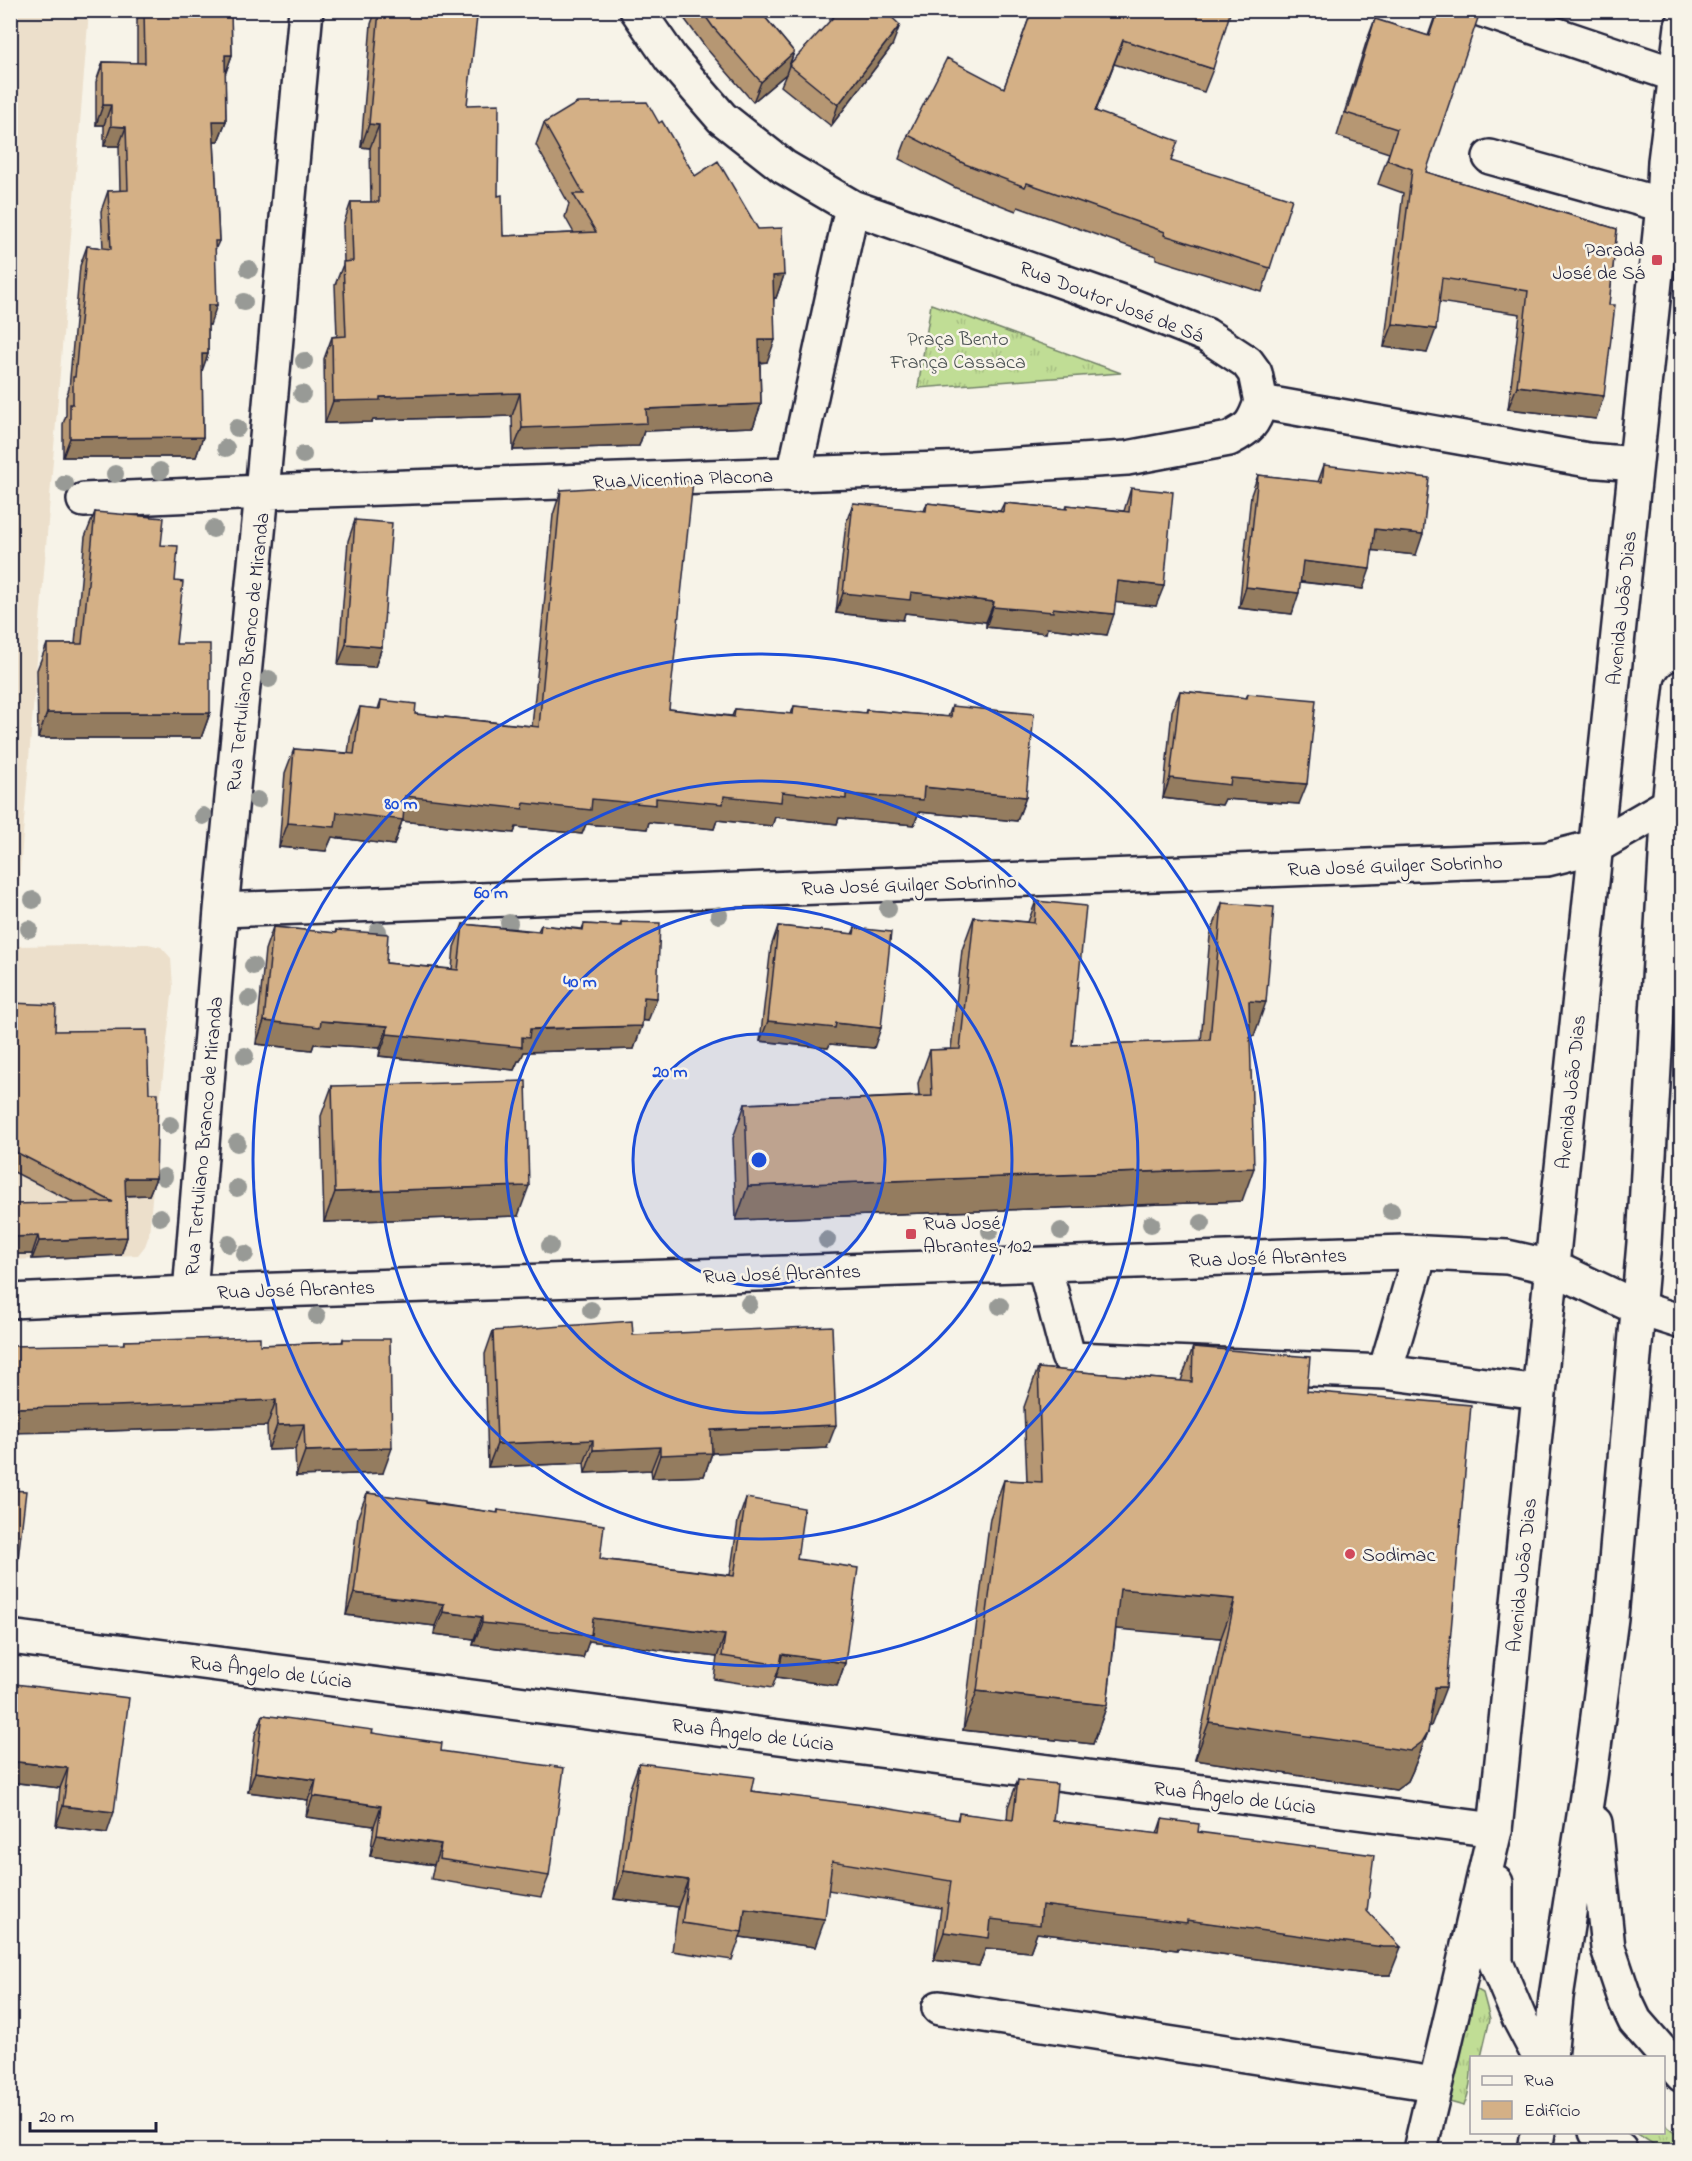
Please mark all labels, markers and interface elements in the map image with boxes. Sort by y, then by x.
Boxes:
place label: Parada José de Sá [1553,237,1645,289]
marker: Parada José de Sá [1650,253,1664,267]
street label: Rua Doutor José de Sá [1015,255,1208,352]
park label: Praça Bento França Cassaca [889,326,1026,378]
street label: Rua Vicentina Placona [592,463,774,498]
street label: Rua Tertuliano Branco de Miranda [220,511,279,793]
street label: Avenida João Dias [1601,530,1646,687]
text: 80 m [384,792,418,818]
street label: Rua José Guilger Sobrinho [1287,849,1503,887]
street label: Rua José Guilger Sobrinho [801,868,1017,906]
text: 60 m [474,881,508,907]
text: 40 m [563,970,597,996]
street label: Rua Tertuliano Branco de Miranda [179,995,232,1277]
street label: Avenida João Dias [1550,1014,1595,1171]
text: 20 m [651,1060,688,1086]
centre of rings [749,1150,769,1170]
place label: Rua José Abrantes, 102 [923,1210,1032,1262]
marker: Rua José Abrantes, 102 [904,1227,918,1241]
street label: Rua José Abrantes [1189,1242,1348,1277]
street label: Rua José Abrantes [703,1258,862,1293]
street label: Rua José Abrantes [217,1274,376,1309]
street label: Avenida João Dias [1501,1497,1546,1654]
place label: Sodimac [1362,1542,1435,1571]
marker: Sodimac [1343,1547,1357,1561]
street label: Rua Ângelo de Lúcia [188,1649,354,1699]
street label: Rua Ângelo de Lúcia [670,1712,836,1762]
street label: Rua Ângelo de Lúcia [1152,1775,1318,1825]
legend [1470,2056,1665,2134]
text: Rua [1524,2069,1554,2095]
scale bar [30,2095,156,2133]
text: Edifício [1524,2099,1580,2125]
text: 20 m [39,2105,74,2131]

